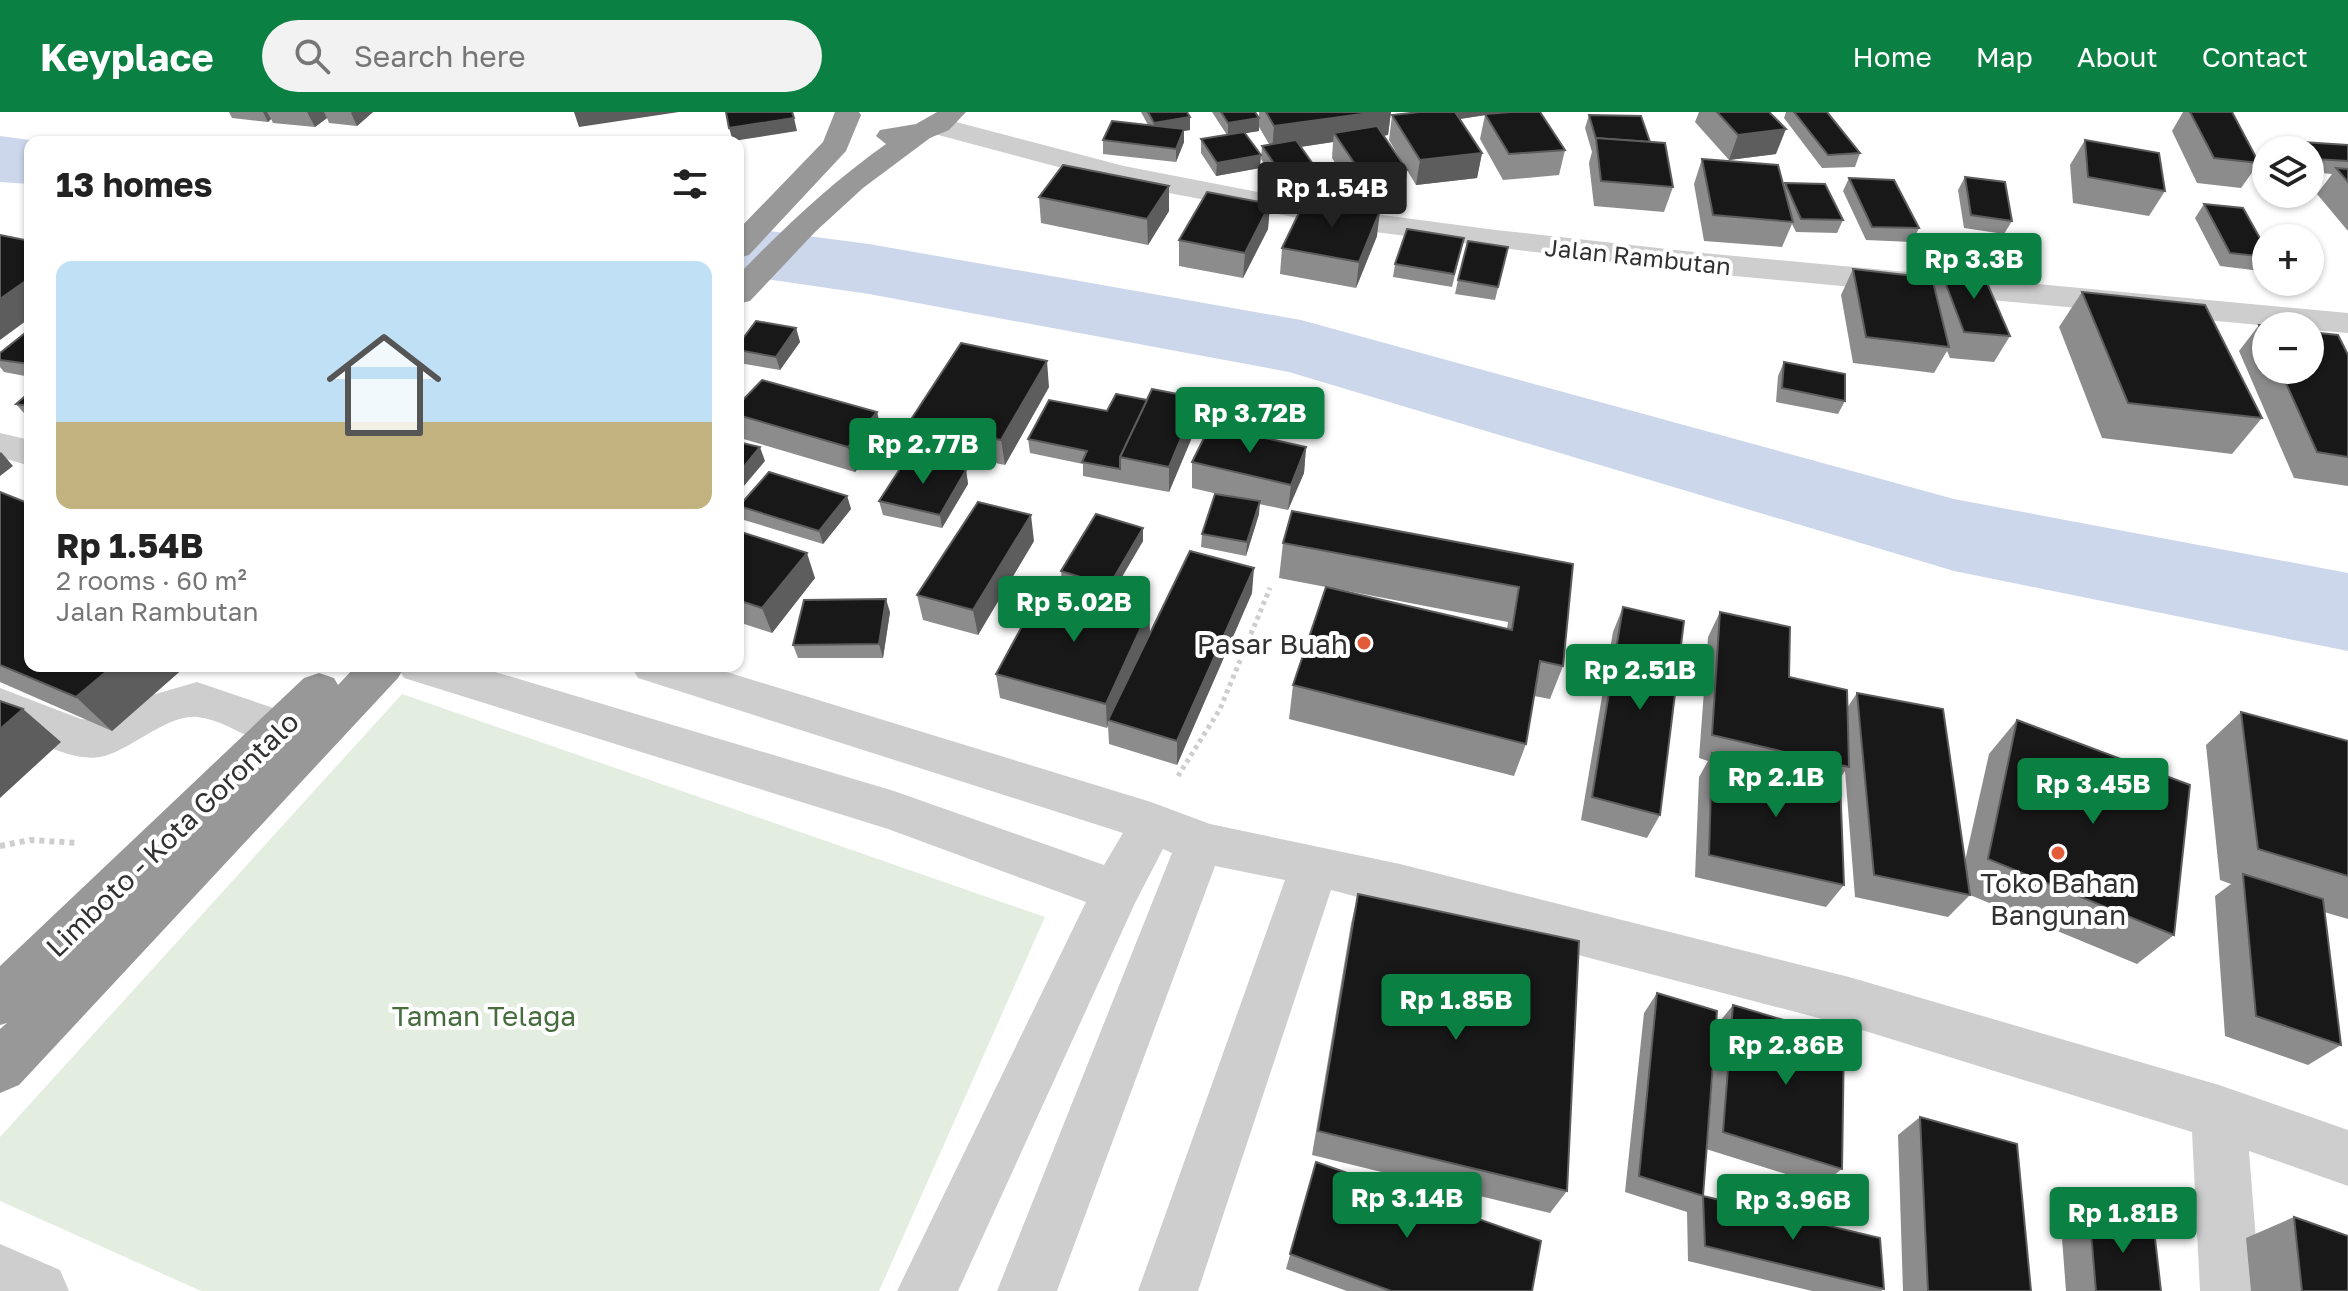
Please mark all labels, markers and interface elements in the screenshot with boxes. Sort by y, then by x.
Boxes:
search box [262,20,822,92]
text: Keyplace [40,34,214,79]
icon: search [290,34,334,78]
text: Search here [354,38,526,74]
text: Home [1853,40,1932,73]
text: Map [1976,40,2033,73]
text: About [2077,40,2158,73]
text: Contact [2202,40,2308,73]
map controls [2252,136,2324,384]
button: layers [2252,136,2324,208]
icon: filters [668,162,712,206]
pin: Rp 1.54B [1249,162,1415,230]
text: 13 homes [56,164,213,204]
text: Rp 1.54B [1276,172,1388,203]
button: + [2252,224,2324,296]
street label: Jalan Rambutan [1544,232,1732,280]
pin: Rp 3.3B [1900,233,2048,301]
text: Rp 3.3B [1925,243,2023,274]
button: − [2252,312,2324,384]
icon: home [312,313,456,457]
pin: Rp 3.72B [1167,387,1333,455]
text: Rp 3.72B [1193,397,1307,428]
pin: Rp 2.77B [840,418,1006,486]
text: Rp 2.77B [867,428,979,459]
text: Rp 1.54B [56,525,203,565]
text: 2 rooms · 60 m² [56,565,247,596]
pin: Rp 5.02B [991,576,1157,644]
text: Rp 5.02B [1016,586,1132,617]
text: Jalan Rambutan [56,596,259,627]
place label: Pasar Buah [1197,627,1348,660]
marker: Pasar Buah [1355,634,1373,652]
pin: Rp 2.51B [1557,644,1723,712]
text: Rp 2.51B [1584,654,1696,685]
street label: Limboto - Kota Gorontalo [39,705,305,963]
pin: Rp 2.1B [1702,751,1850,819]
pin: Rp 3.45B [2010,758,2176,826]
text: Rp 2.1B [1728,761,1824,792]
text: Rp 3.45B [2035,768,2151,799]
marker: Toko Bahan Bangunan [2049,844,2067,862]
place label: Toko Bahan Bangunan [1980,866,2136,931]
pin: Rp 1.85B [1373,974,1539,1042]
text: Rp 1.85B [1399,984,1513,1015]
park label: Taman Telaga [392,999,576,1032]
pin: Rp 2.86B [1703,1019,1869,1087]
text: Rp 2.86B [1728,1029,1844,1060]
pin: Rp 3.14B [1324,1172,1490,1240]
pin: Rp 3.96B [1710,1174,1876,1242]
text: Rp 3.14B [1351,1182,1463,1213]
text: Rp 3.96B [1735,1184,1851,1215]
pin: Rp 1.81B [2040,1187,2206,1255]
text: Rp 1.81B [2068,1197,2178,1228]

